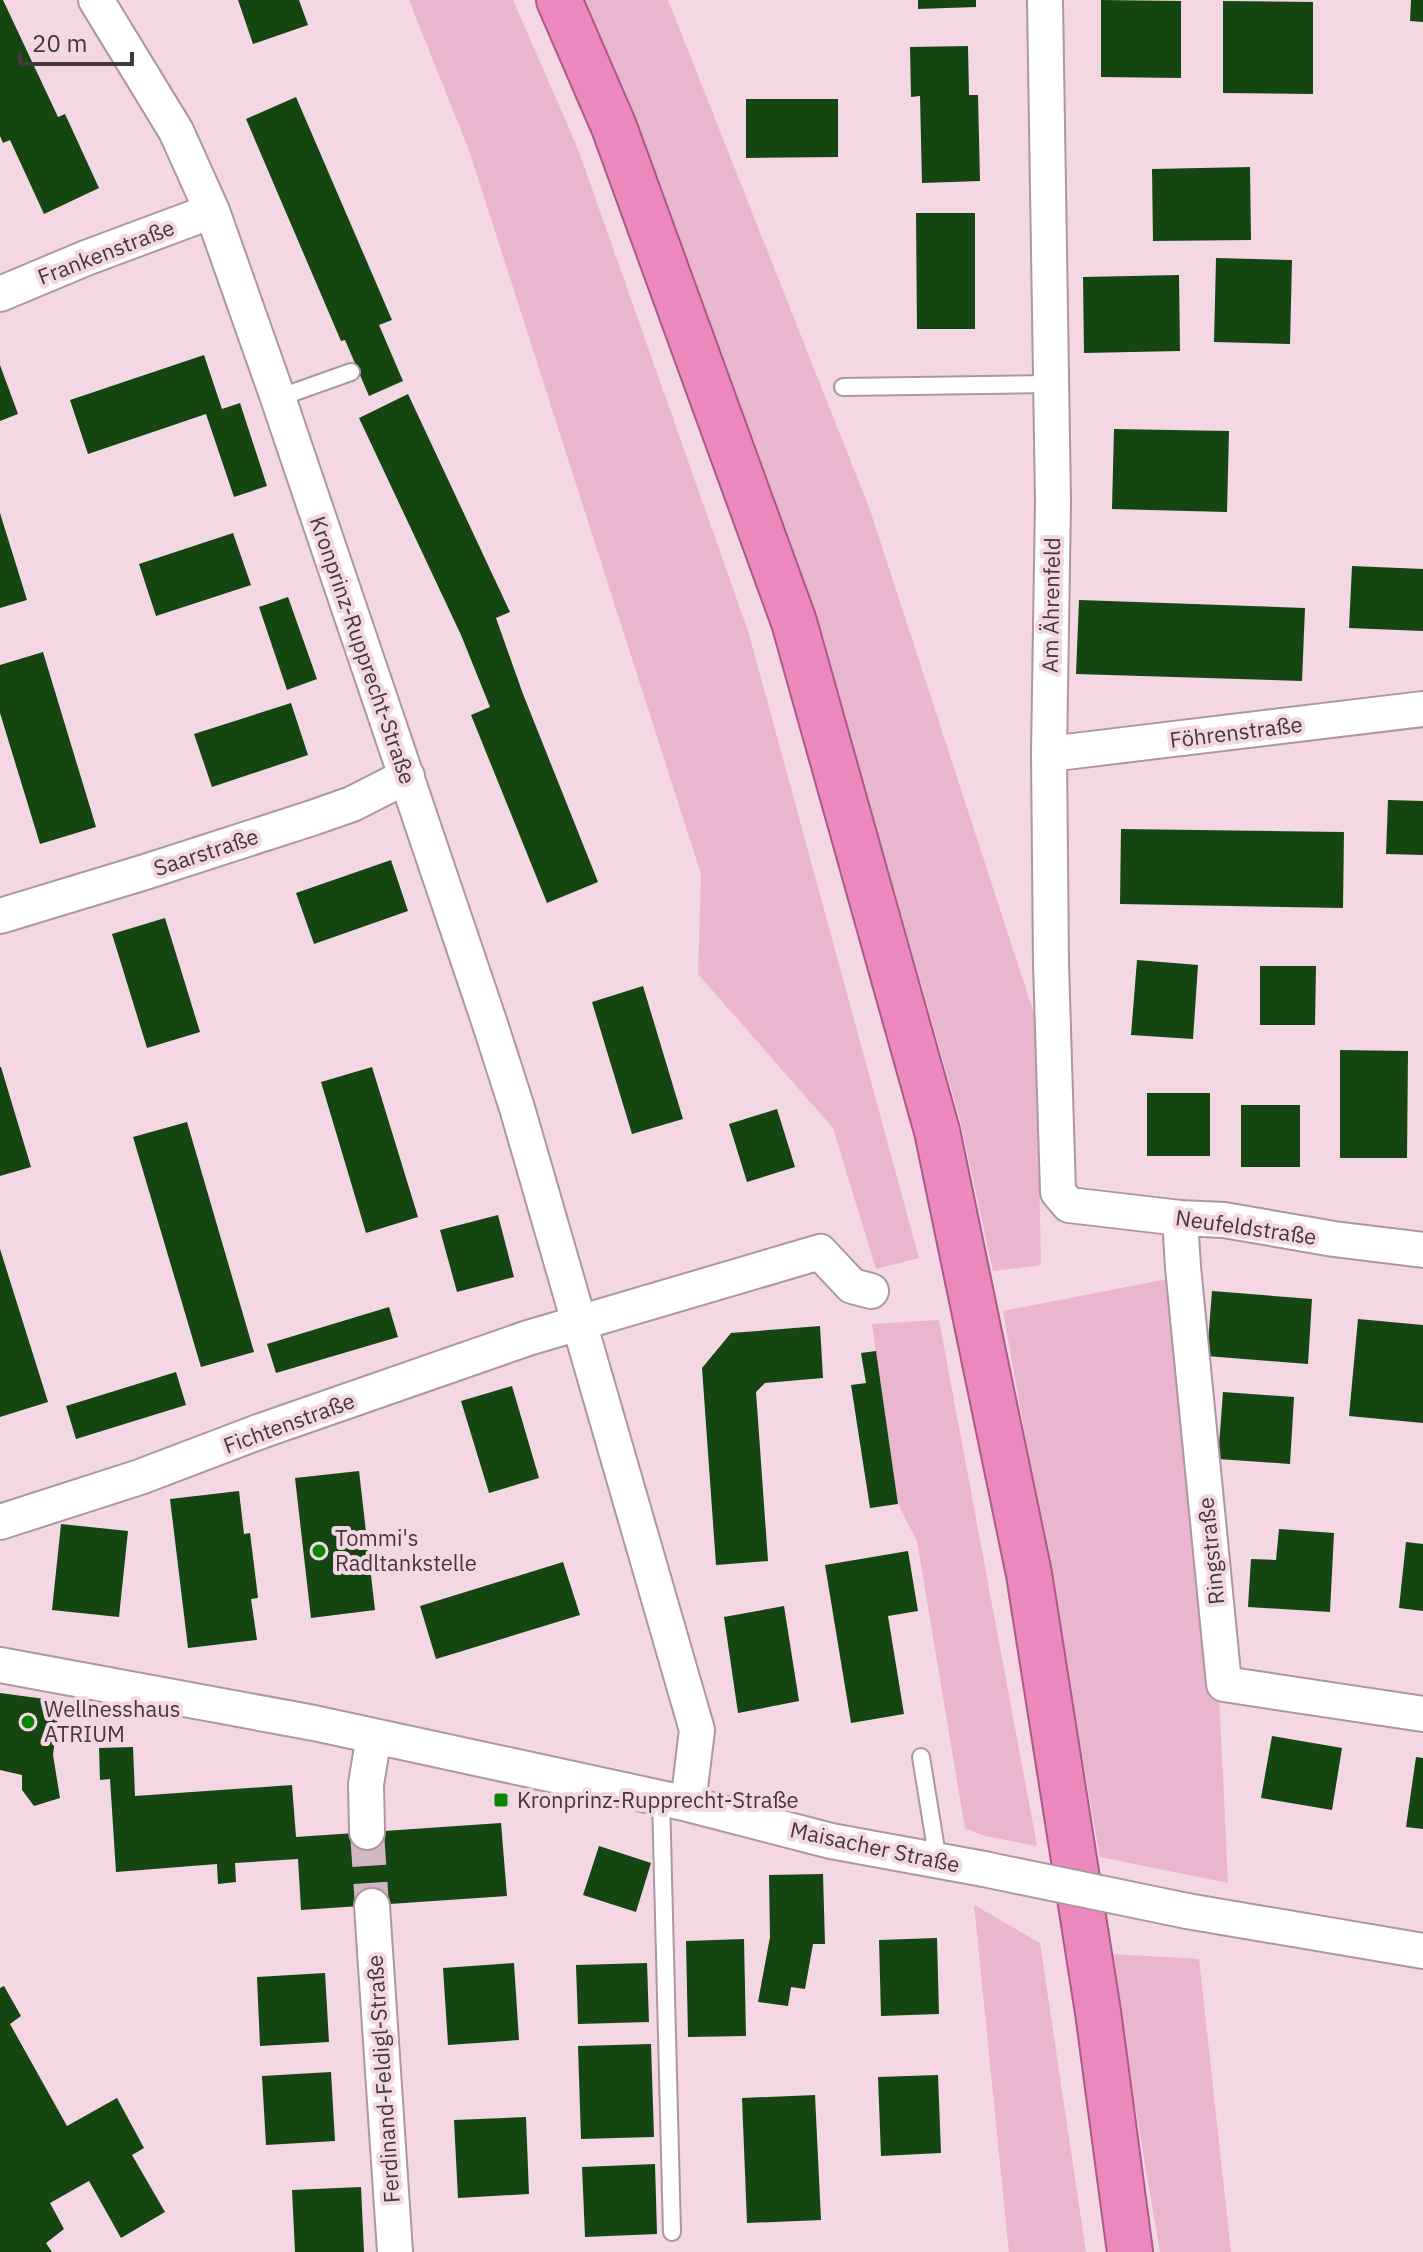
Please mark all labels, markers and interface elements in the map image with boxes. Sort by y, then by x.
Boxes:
scale bar [20,16,132,66]
text: 20 m [32,27,87,59]
street label: Frankenstraße [33,212,178,291]
street label: Kronprinz-Rupprecht-Straße [304,512,423,788]
street label: Am Ährenfeld [1035,537,1066,673]
street label: Föhrenstraße [1168,709,1304,754]
street label: Saarstraße [150,821,262,882]
street label: Neufeldstraße [1174,1202,1318,1251]
street label: Fichtenstraße [219,1385,359,1460]
street label: Ringstraße [1190,1496,1231,1606]
place label: Tommi's Radltankstelle [335,1523,477,1577]
marker: Tommi's Radltankstelle [310,1542,328,1560]
place label: Wellnesshaus ATRIUM [44,1694,181,1748]
marker: Wellnesshaus ATRIUM [19,1713,37,1731]
place label: Kronprinz-Rupprecht-Straße [517,1785,799,1814]
marker: Kronprinz-Rupprecht-Straße [492,1791,510,1809]
street label: Maisacher Straße [788,1814,963,1879]
street label: Ferdinand-Feldigl-Straße [359,1954,406,2204]

